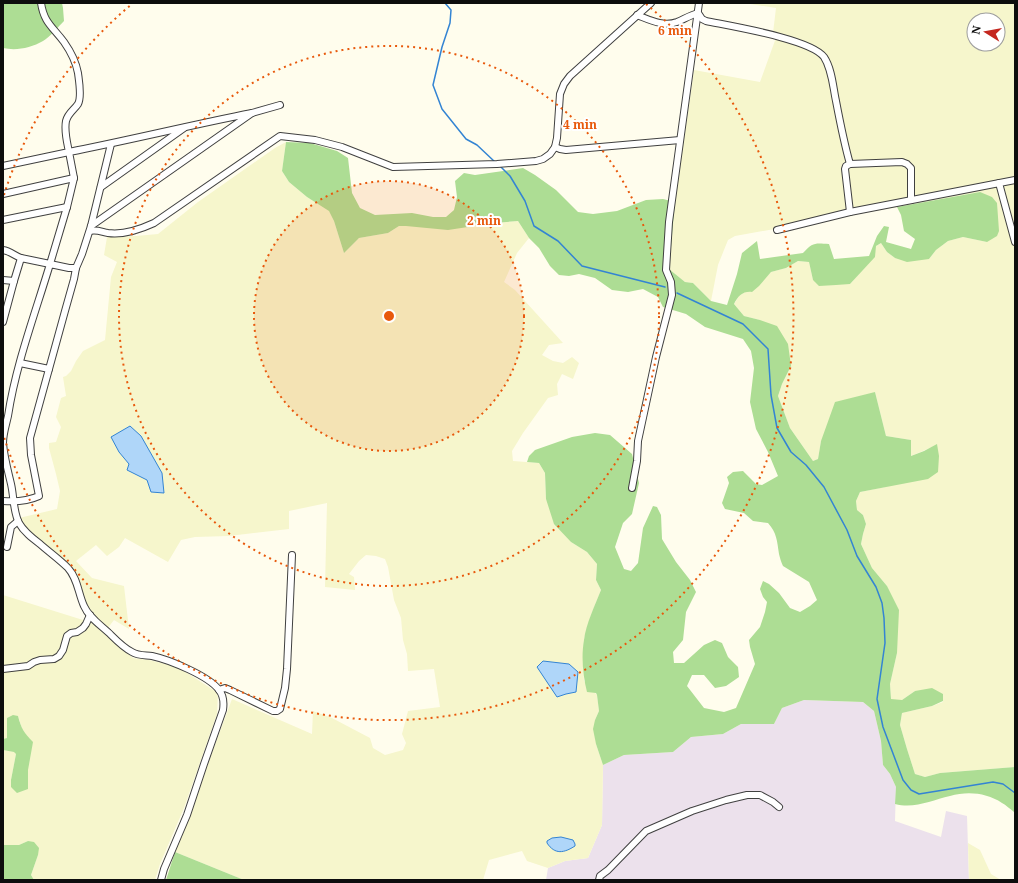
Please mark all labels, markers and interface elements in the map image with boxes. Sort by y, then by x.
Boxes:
north arrow [966,12,1006,52]
text: 6 min [658,22,692,39]
text: N [968,24,984,36]
text: 4 min [563,116,597,133]
text: 2 min [467,212,501,229]
centre of rings [382,309,396,323]

